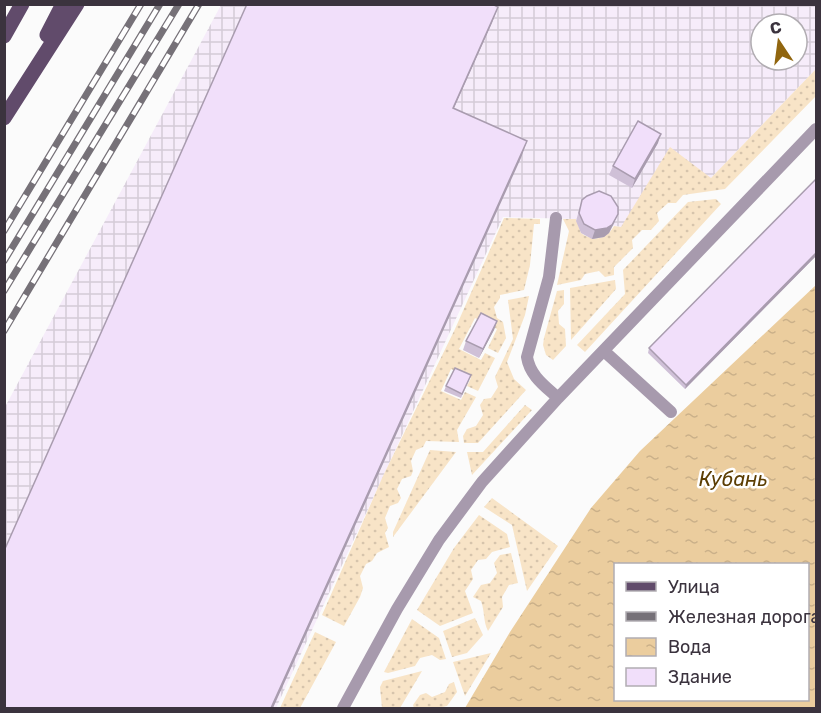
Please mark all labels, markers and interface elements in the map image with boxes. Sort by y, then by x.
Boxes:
north arrow [749,12,809,72]
text: С [768,17,783,38]
water label: Кубань [699,467,767,491]
legend [614,563,809,701]
text: Улица [668,576,720,598]
text: Железная дорога [668,606,821,628]
text: Вода [668,636,711,658]
text: Здание [668,666,732,688]

